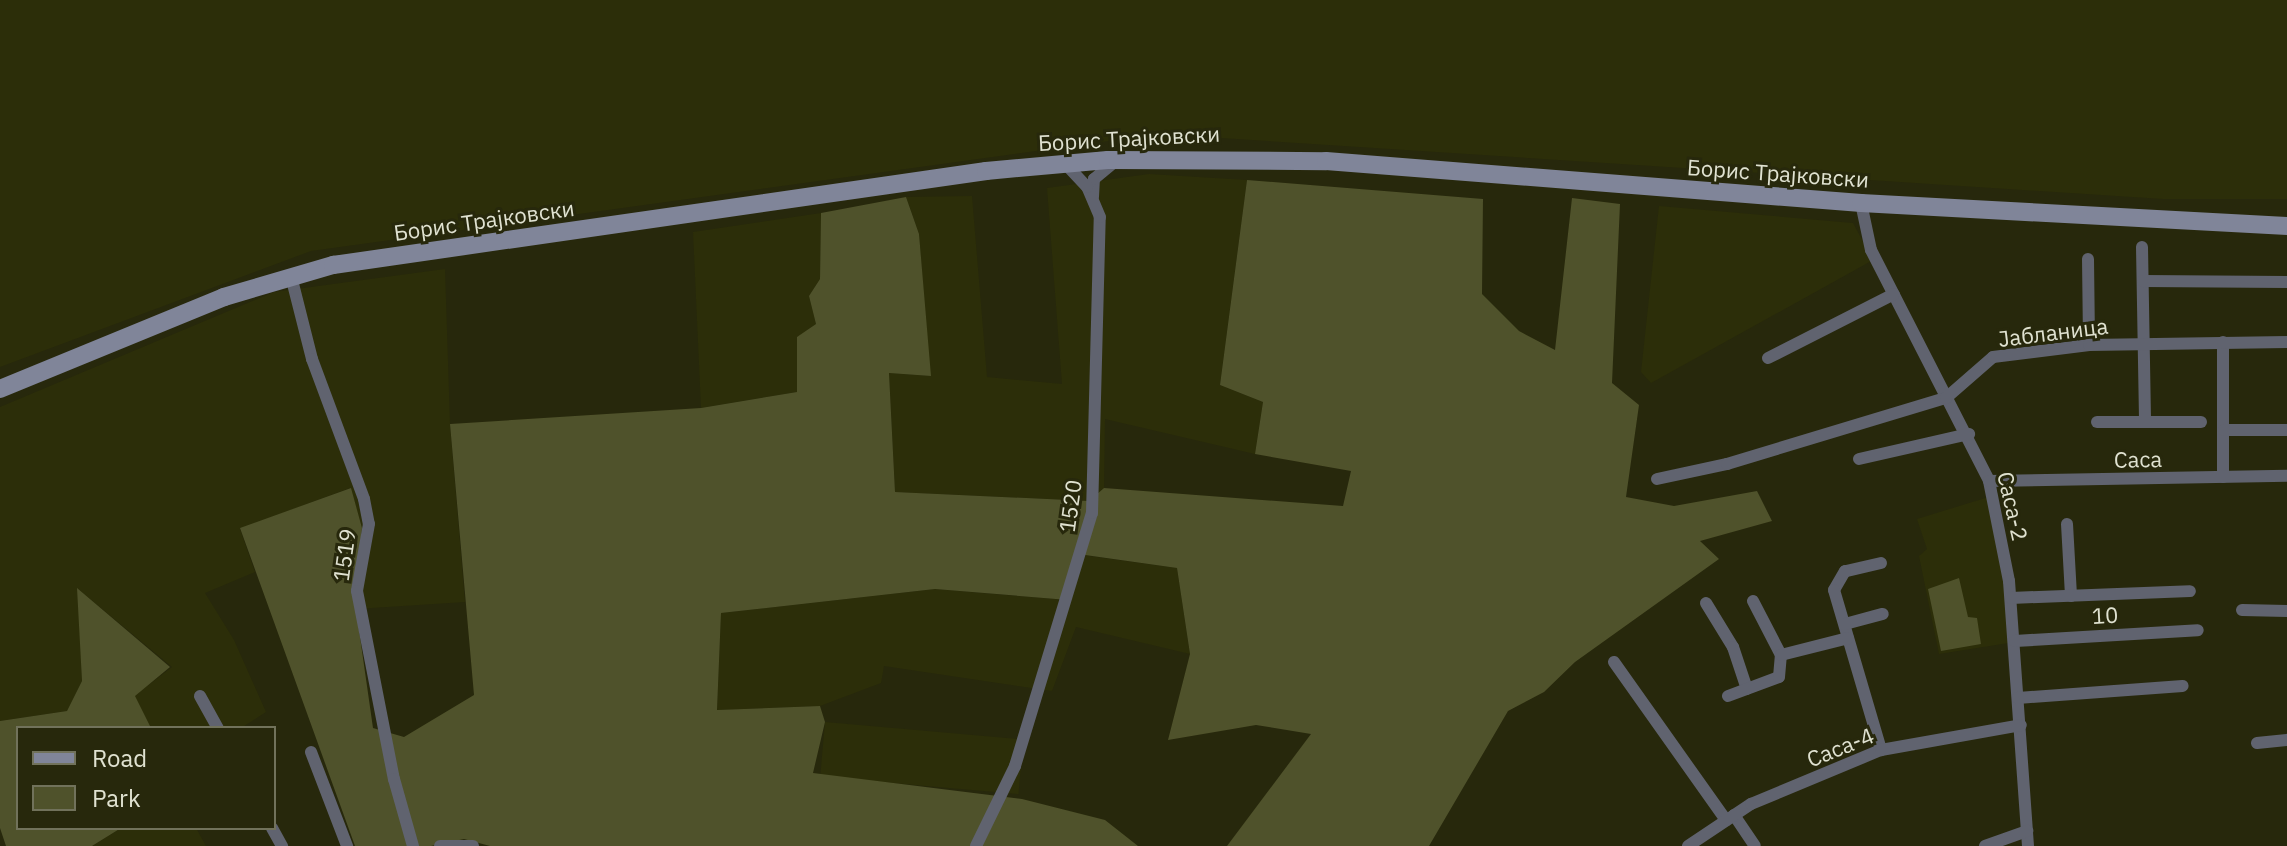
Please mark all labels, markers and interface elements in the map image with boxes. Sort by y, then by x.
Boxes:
street label: Борис Трајковски [1037,120,1221,156]
street label: Борис Трајковски [1686,153,1870,193]
street label: Борис Трајковски [392,194,576,246]
street label: Јабланица [1997,312,2109,352]
street label: Саса [2114,445,2162,473]
street label: Саса-2 [1992,469,2034,543]
street label: 1520 [1053,478,1087,534]
street label: 1519 [327,527,361,583]
street label: 10 [2091,601,2119,629]
street label: Саса-4 [1803,722,1877,772]
legend [16,726,276,830]
text: Road [92,742,147,774]
text: Park [92,782,141,814]

